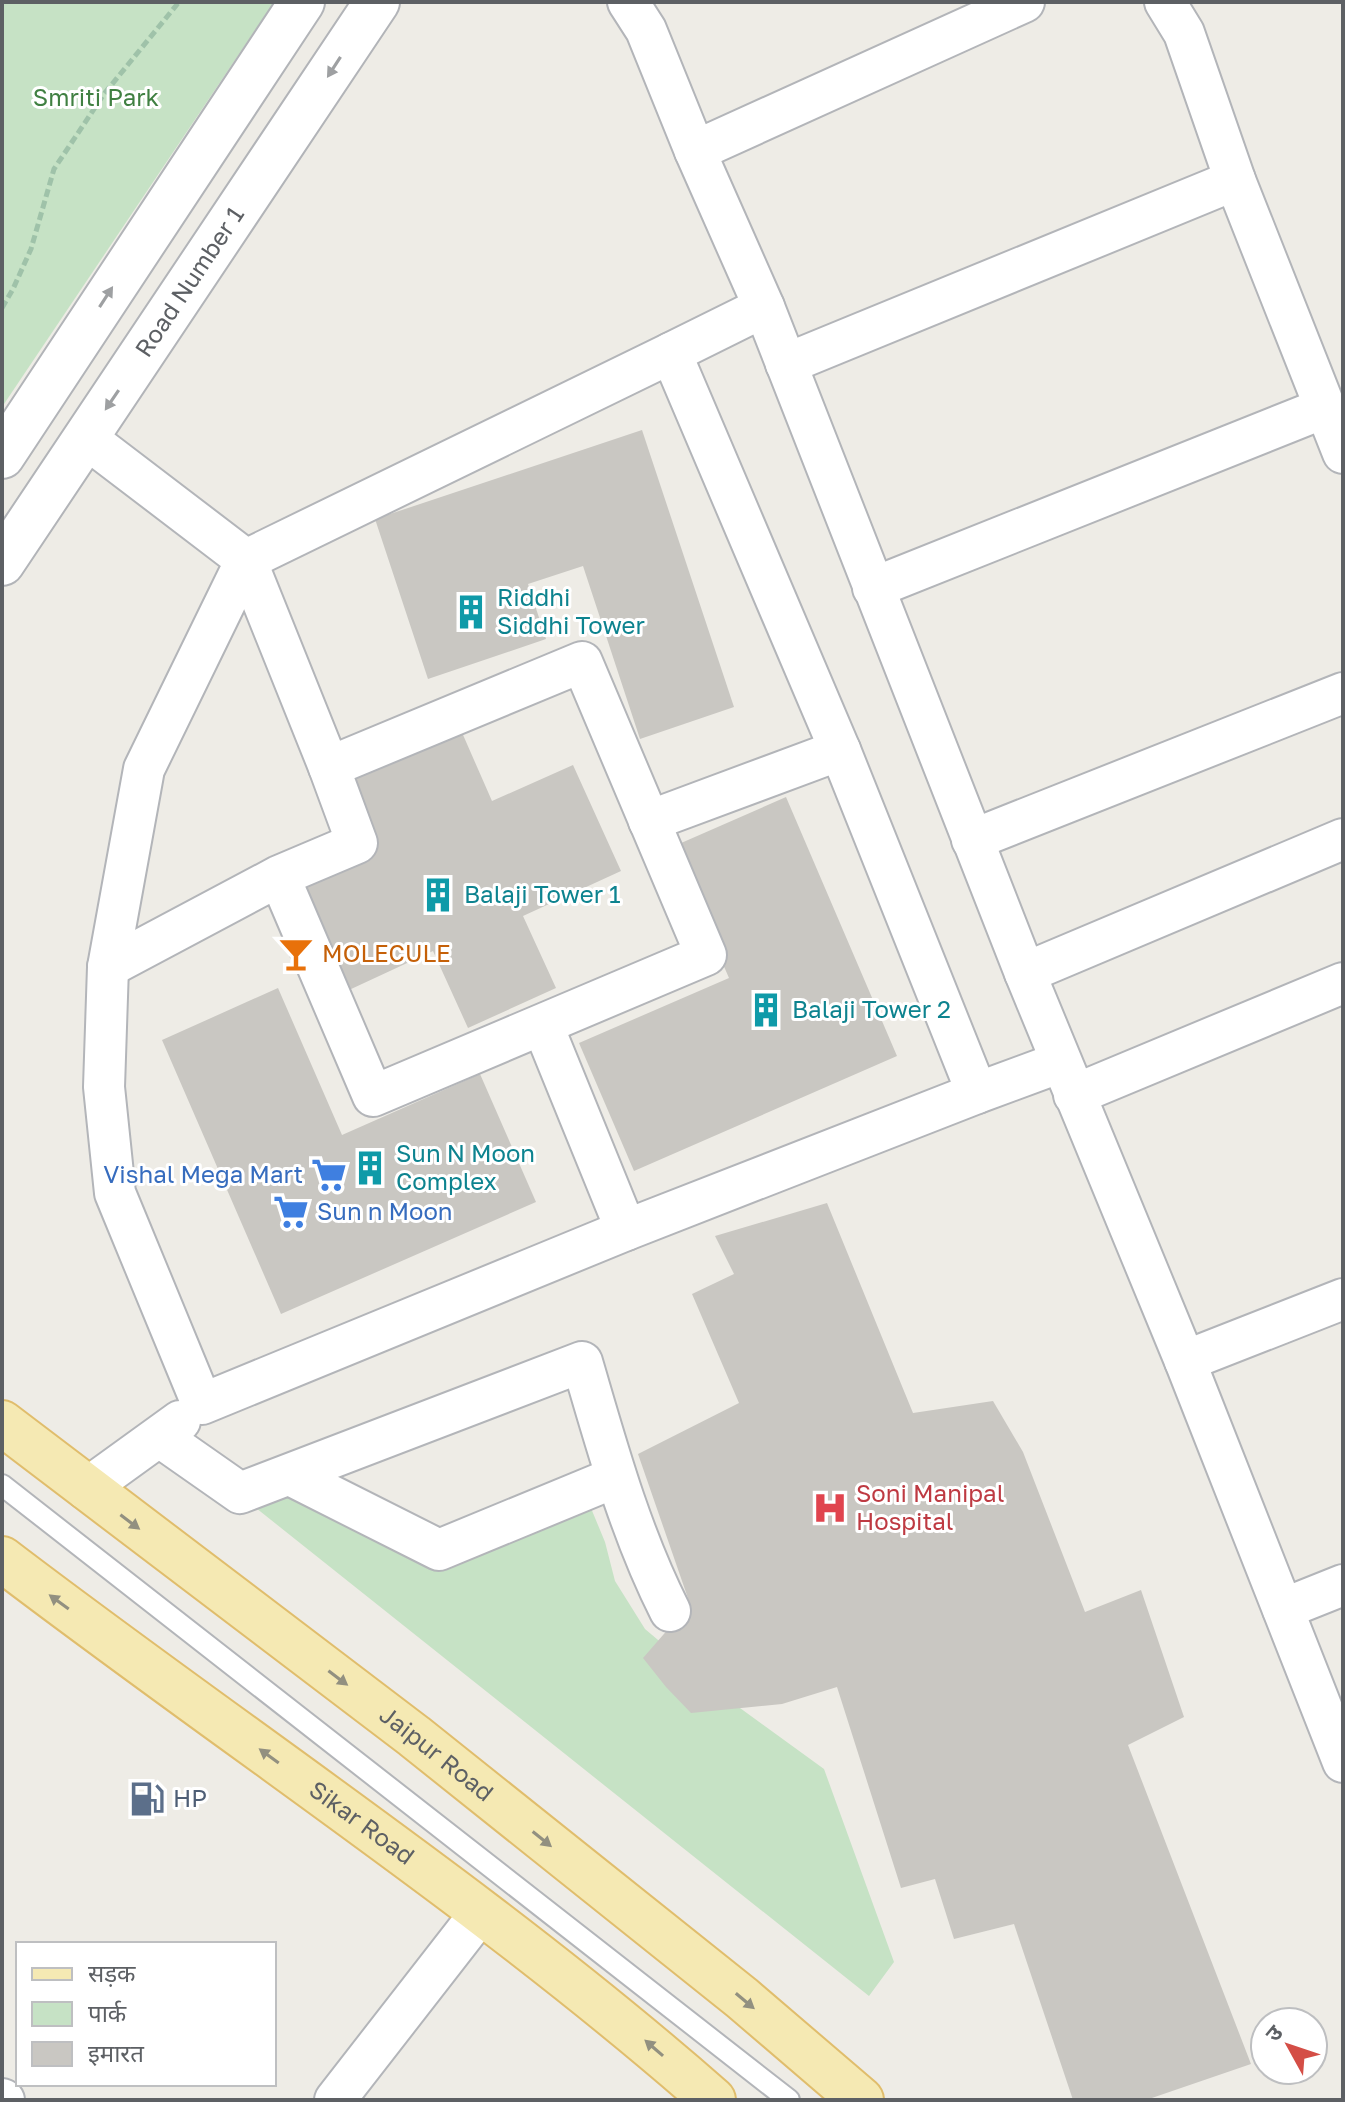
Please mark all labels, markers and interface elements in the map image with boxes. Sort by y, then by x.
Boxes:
one-way arrow [327,57,342,78]
park label: Smriti Park [33,82,159,111]
street label: Road Number 1 [128,201,249,362]
one-way arrow [98,286,113,307]
one-way arrow [105,389,120,410]
place label: Riddhi Siddhi Tower [497,582,645,639]
building icon: Riddhi Siddhi Tower [452,593,490,631]
building icon: Balaji Tower 1 [419,876,457,914]
place label: Balaji Tower 1 [464,879,621,908]
bar icon: MOLECULE [277,935,315,973]
place label: MOLECULE [322,938,451,967]
building icon: Balaji Tower 2 [747,991,785,1029]
place label: Balaji Tower 2 [792,994,951,1023]
place label: Sun N Moon Complex [396,1138,535,1195]
building icon: Sun N Moon Complex [351,1149,389,1187]
supermarket icon: Vishal Mega Mart [310,1156,348,1194]
place label: Vishal Mega Mart [103,1159,303,1188]
supermarket icon: Sun n Moon [272,1193,310,1231]
place label: Sun n Moon [317,1196,453,1225]
place label: Soni Manipal Hospital [856,1478,1004,1535]
hospital icon: Soni Manipal Hospital [811,1489,849,1527]
one-way arrow [120,1513,140,1529]
one-way arrow [48,1594,70,1610]
one-way arrow [327,1670,348,1686]
street label: Jaipur Road [374,1699,500,1807]
one-way arrow [259,1748,279,1764]
street label: Sikar Road [304,1774,421,1870]
fuel station icon: HP [128,1780,166,1818]
place label: HP [173,1783,207,1812]
one-way arrow [532,1830,552,1846]
legend [16,1942,276,2086]
text: सड़क [88,1958,136,1987]
one-way arrow [735,1992,755,2009]
text: पार्क [88,1998,127,2027]
north arrow [1249,2006,1329,2086]
text: उ [1259,2018,1288,2046]
text: इमारत [88,2038,145,2067]
one-way arrow [645,2040,664,2058]

